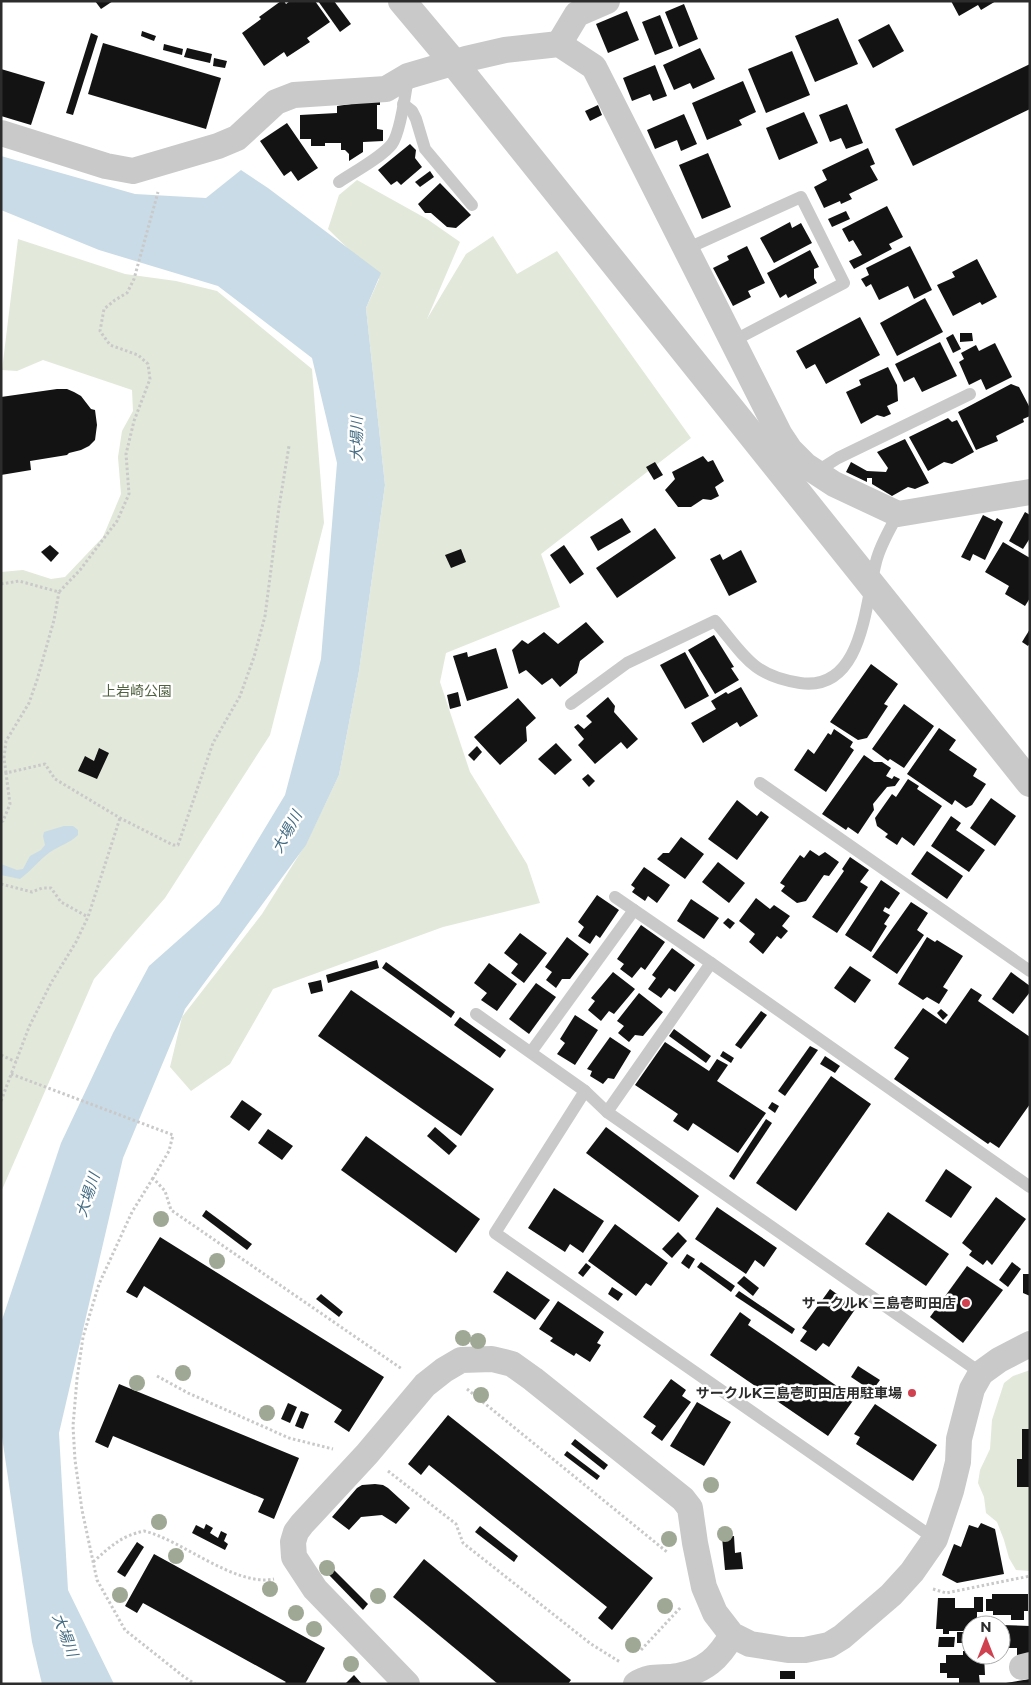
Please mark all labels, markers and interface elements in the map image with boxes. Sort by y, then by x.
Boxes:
water label: 大場川 [347,415,366,462]
park label: 上岩崎公園 [102,682,172,700]
water label: 大場川 [267,806,307,856]
water label: 大場川 [72,1169,104,1219]
place label: サークルK 三島壱町田店 [802,1294,956,1312]
marker: サークルK 三島壱町田店 [960,1297,972,1309]
place label: サークルK三島壱町田店用駐車場 [696,1384,902,1402]
marker: サークルK三島壱町田店用駐車場 [906,1387,918,1399]
water label: 大場川 [49,1610,83,1661]
north arrow [961,1615,1011,1665]
text: N [980,1618,992,1636]

